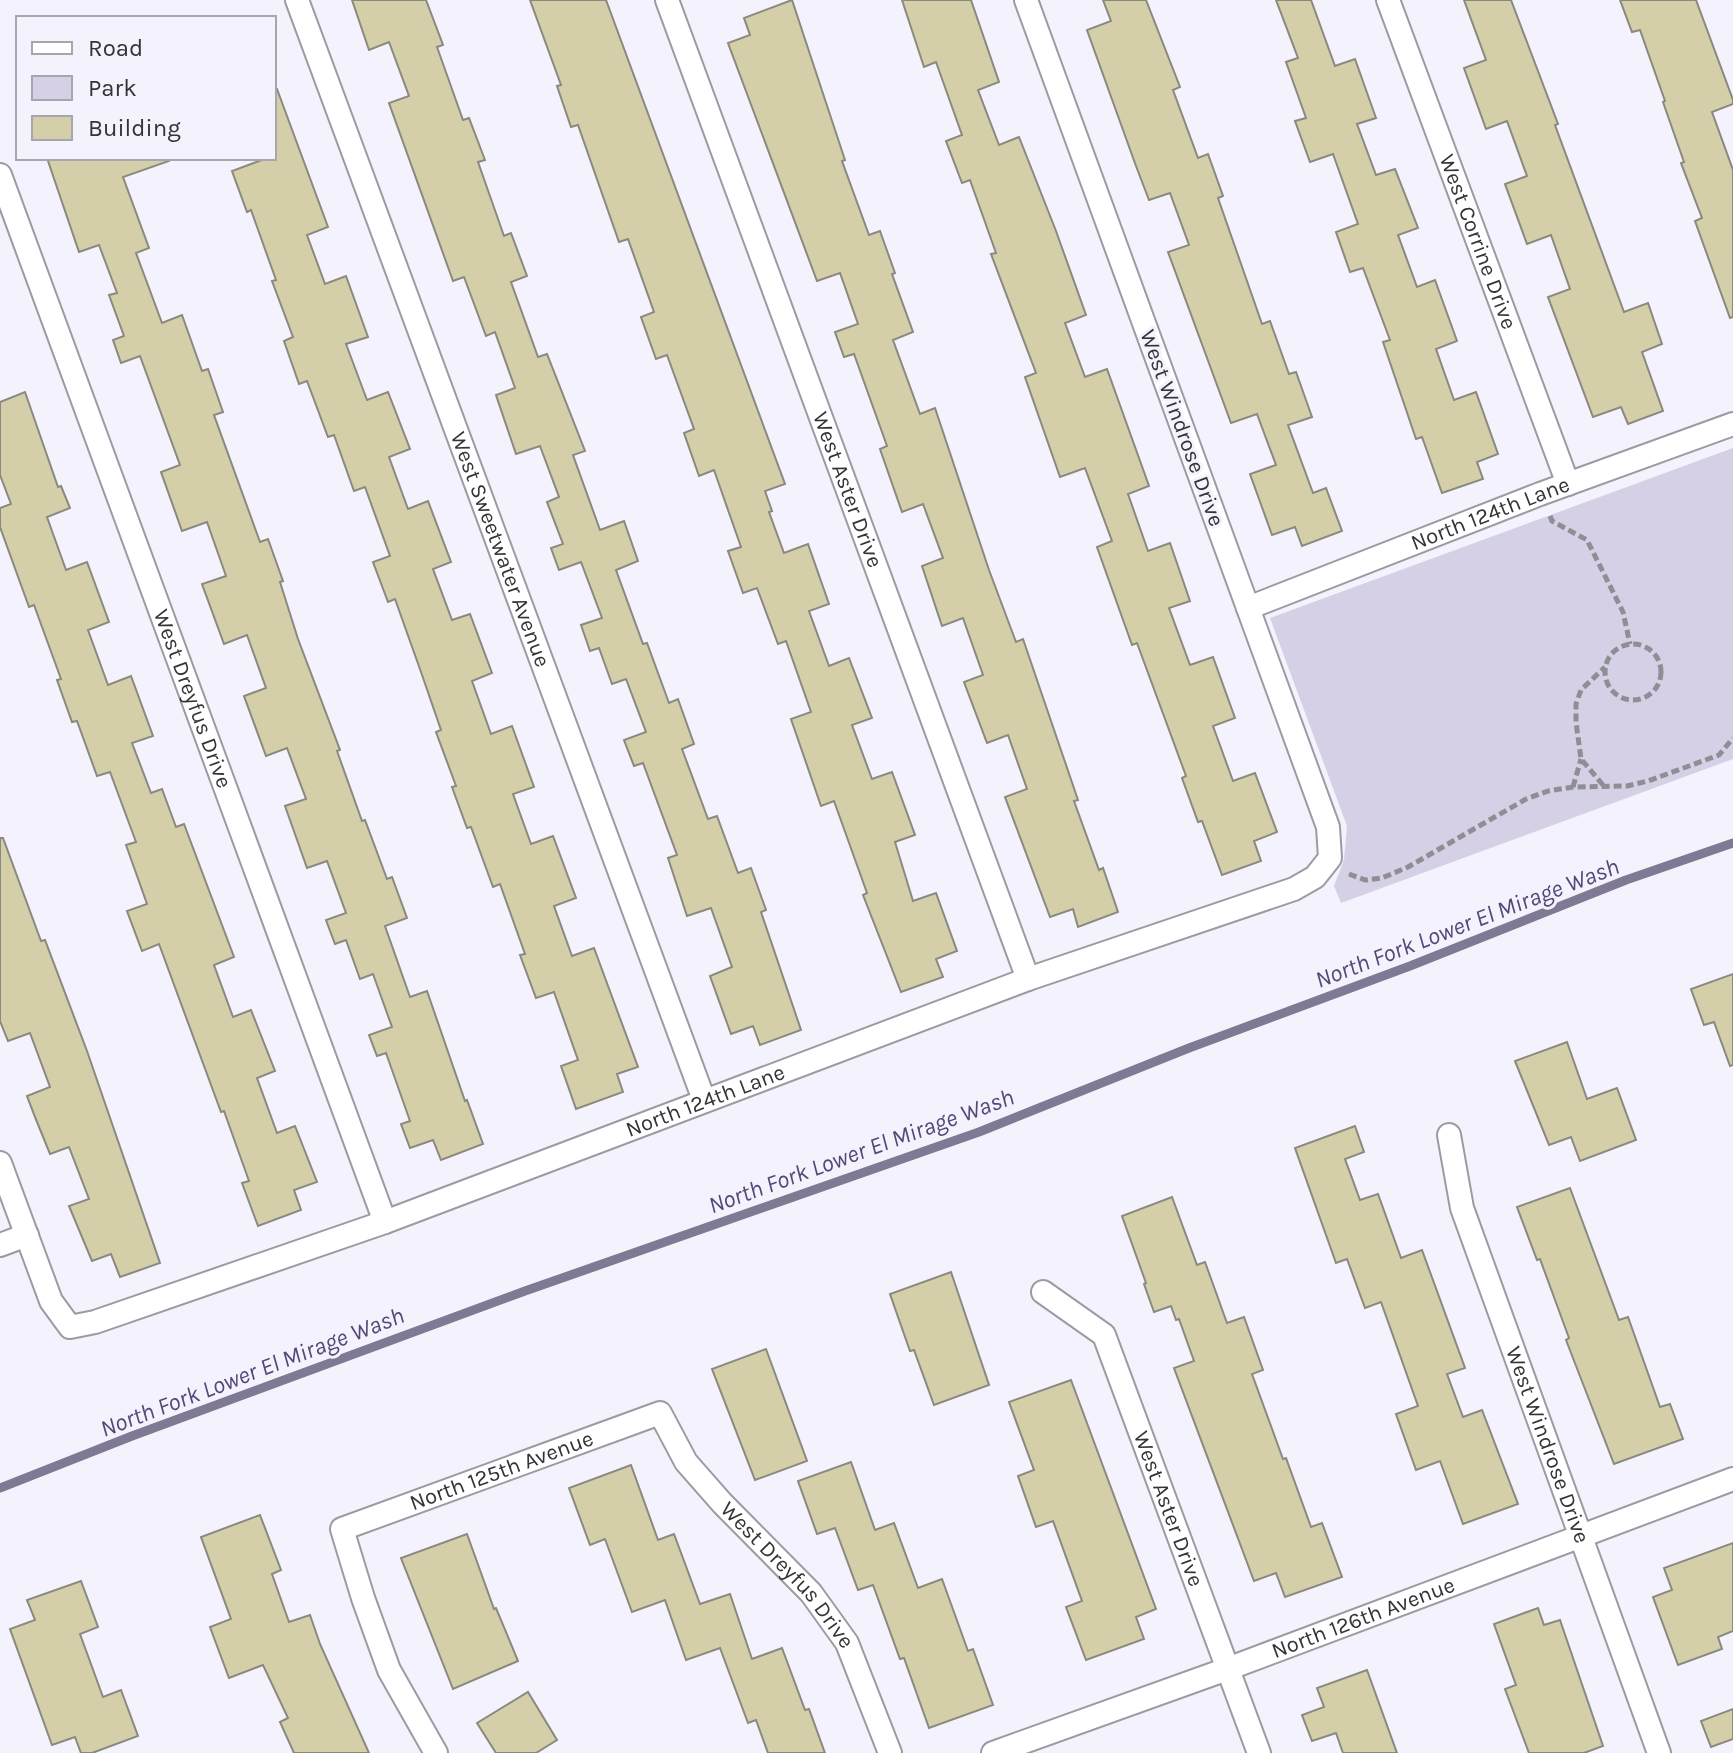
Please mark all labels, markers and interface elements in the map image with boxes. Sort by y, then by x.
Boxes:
legend [16,16,276,160]
text: Road [88,34,143,62]
text: Park [88,74,137,102]
text: Building [88,114,181,142]
street label: West Corrine Drive [1434,151,1522,333]
street label: West Windrose Drive [1134,326,1230,530]
street label: West Aster Drive [807,408,888,571]
street label: West Sweetwater Avenue [445,428,556,671]
street label: North 124th Lane [1407,471,1573,556]
street label: West Dreyfus Drive [148,606,237,792]
water label: North Fork Lower El Mirage Wash [1311,852,1623,994]
street label: North 124th Lane [622,1059,788,1143]
water label: North Fork Lower El Mirage Wash [704,1083,1018,1219]
water label: North Fork Lower El Mirage Wash [96,1301,408,1443]
street label: West Windrose Drive [1500,1343,1595,1547]
street label: North 125th Avenue [406,1425,597,1516]
street label: West Aster Drive [1128,1428,1209,1590]
street label: West Dreyfus Drive [715,1496,860,1653]
street label: North 126th Avenue [1268,1572,1458,1664]

